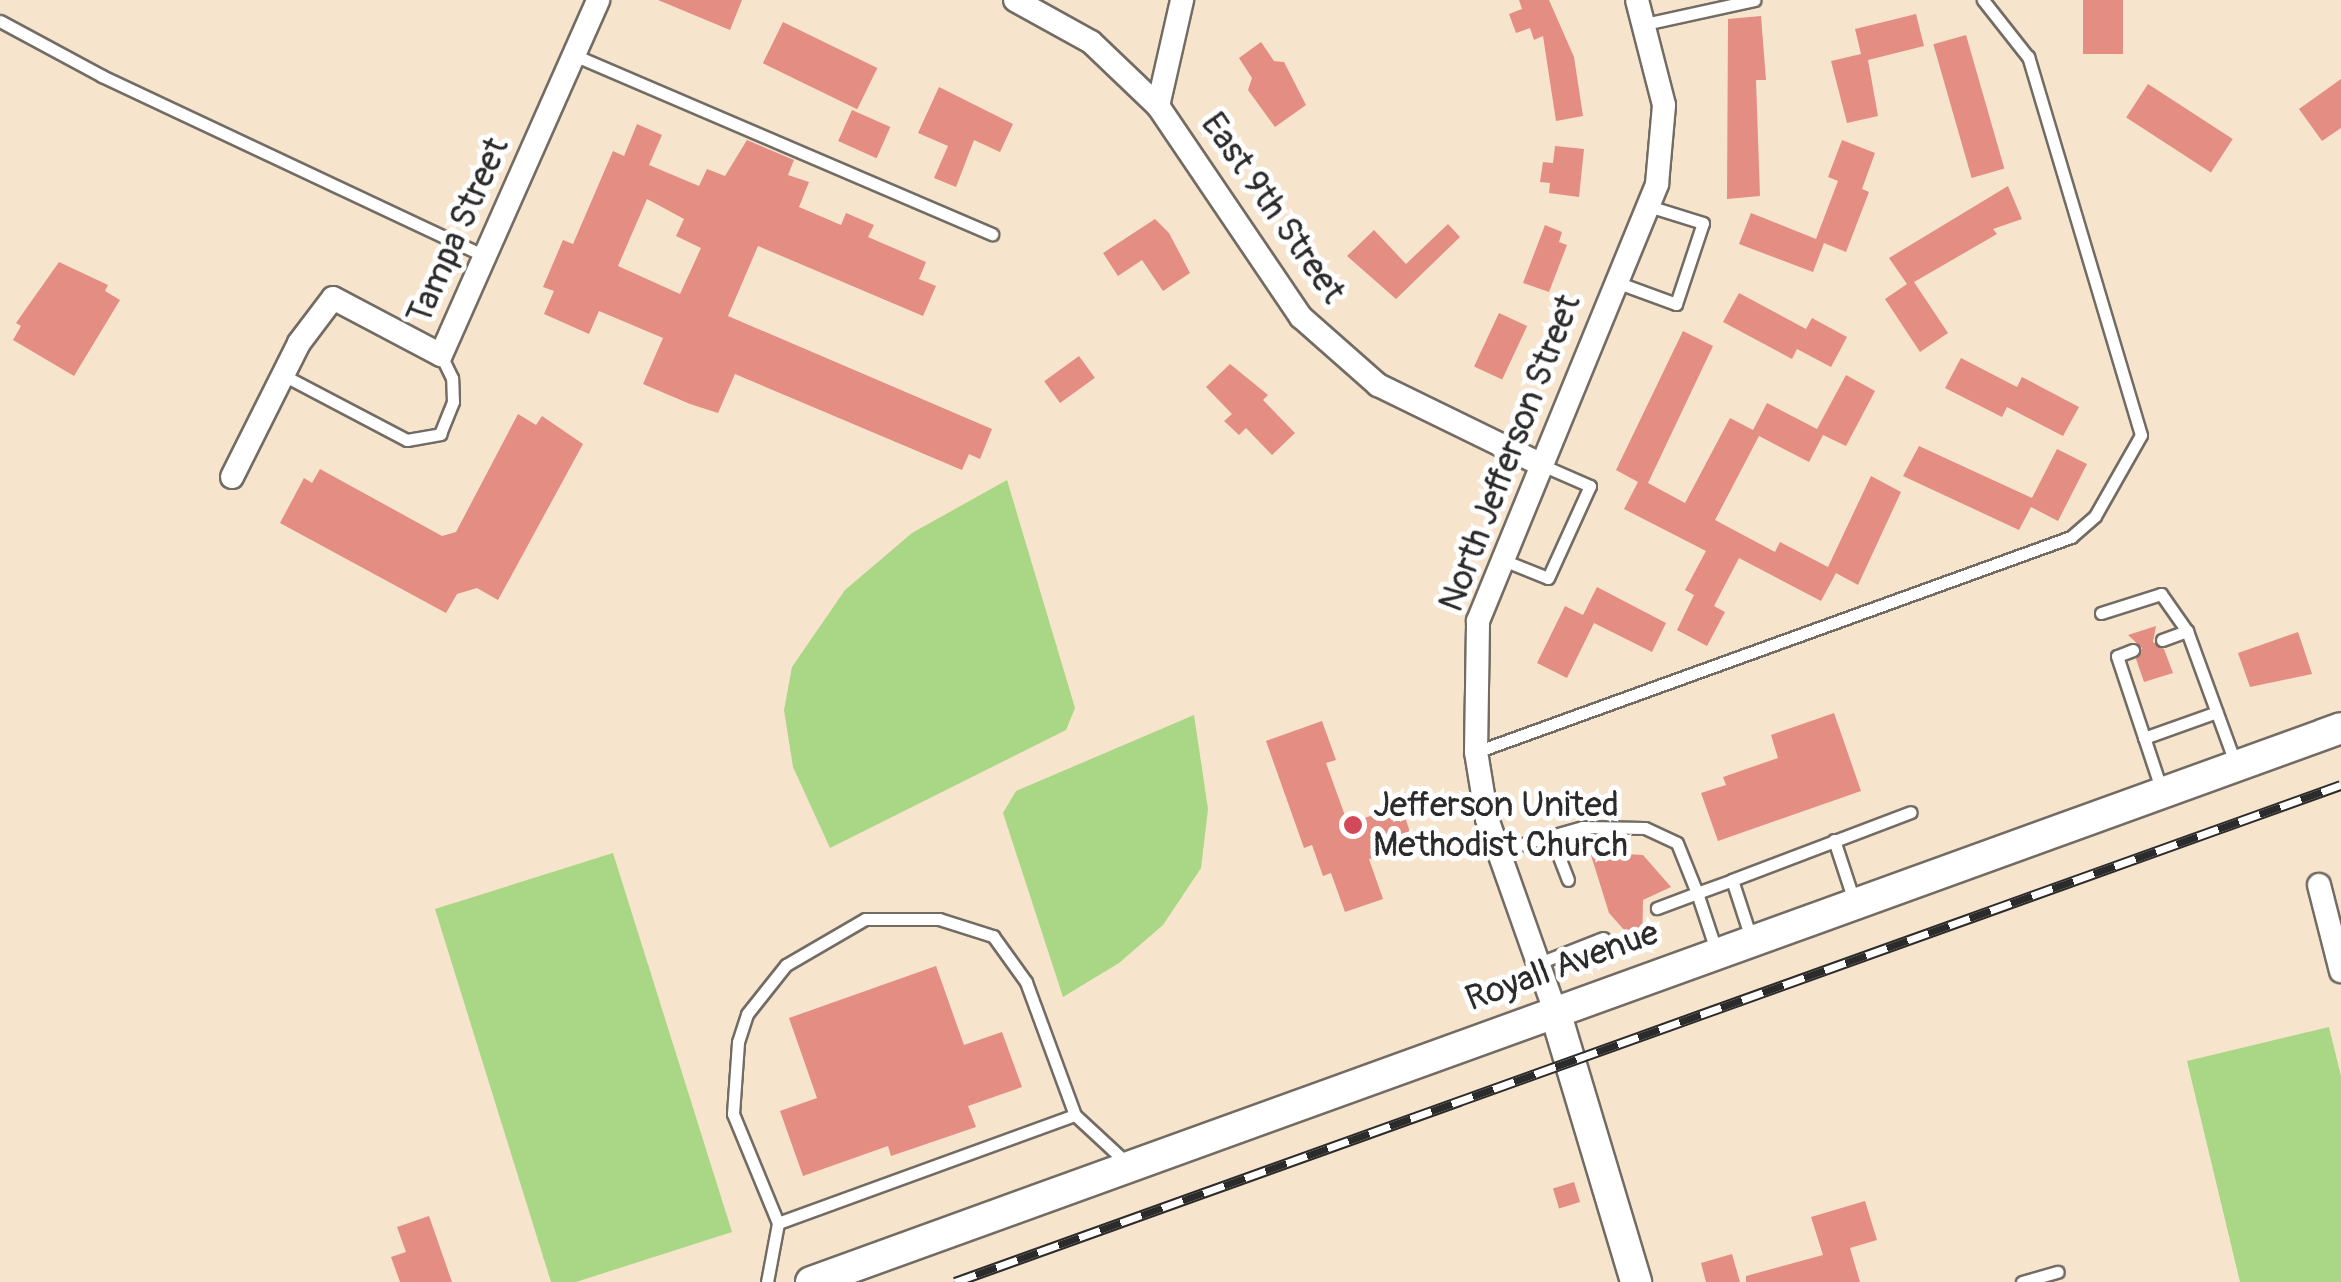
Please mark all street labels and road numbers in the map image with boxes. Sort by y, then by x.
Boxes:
street label: East 9th Street [1192,105,1354,311]
street label: Tampa Street [398,131,518,331]
street label: North Jefferson Street [1430,289,1590,617]
street label: Royall Avenue [1460,912,1664,1020]

